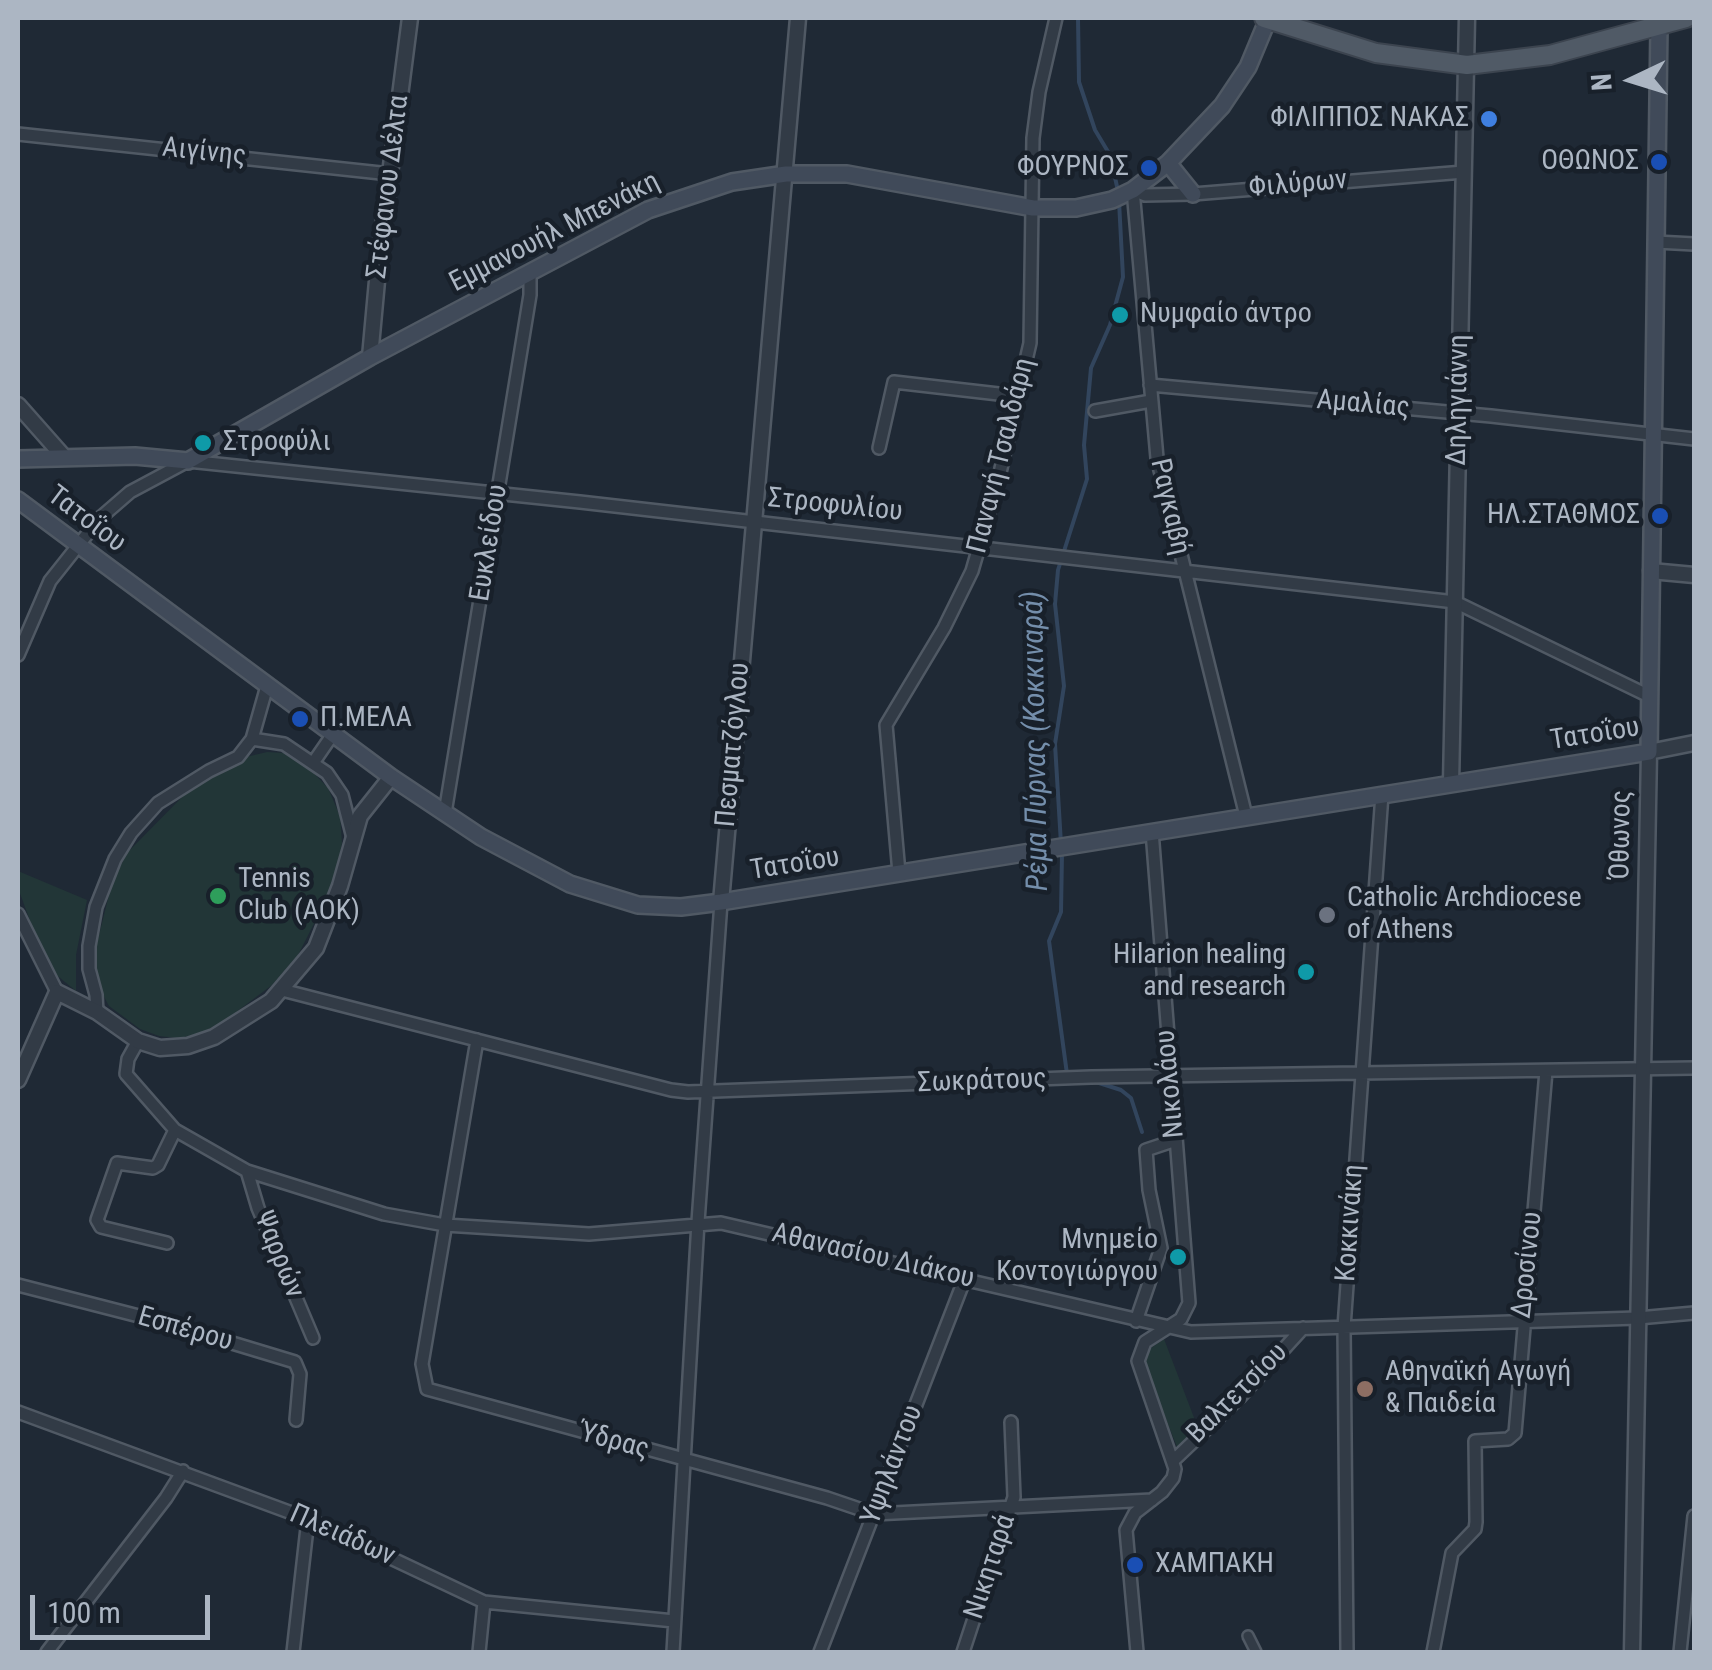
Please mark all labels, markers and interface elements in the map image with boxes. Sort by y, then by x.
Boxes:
north arrow [1582,30,1682,130]
text: N [1585,72,1619,92]
street label: Στέφανου Δέλτα [361,93,417,281]
place label: ΦΙΛΙΠΠΟΣ ΝΑΚΑΣ [1270,102,1469,136]
marker: ΦΙΛΙΠΠΟΣ ΝΑΚΑΣ [1478,108,1500,130]
street label: Αιγίνης [160,132,248,174]
place label: ΟΘΩΝΟΣ [1541,145,1639,179]
place label: ΦΟΥΡΝΟΣ [1017,151,1129,185]
marker: ΟΘΩΝΟΣ [1648,151,1670,173]
marker: ΦΟΥΡΝΟΣ [1138,157,1160,179]
street label: Φιλύρων [1247,164,1349,206]
street label: Εμμανουήλ Μπενάκη [444,166,666,300]
place label: Νυμφαίο άντρο [1140,298,1312,332]
marker: Νυμφαίο άντρο [1109,304,1131,326]
street label: Δηληγιάννη [1441,334,1477,466]
street label: Παναγή Τσαλδάρη [961,355,1043,557]
street label: Αμαλίας [1315,384,1411,426]
place label: Στροφύλι [223,426,331,460]
marker: Στροφύλι [192,432,214,454]
street label: Ραγκαβή [1142,456,1196,558]
street label: Τατοΐου [40,480,132,560]
street label: Ευκλείδου [464,482,516,604]
street label: Στροφυλίου [766,482,904,530]
place label: ΗΛ.ΣΤΑΘΜΟΣ [1487,499,1640,533]
marker: ΗΛ.ΣΤΑΘΜΟΣ [1649,505,1671,527]
water label: Ρέμα Πύρνας (Κοκκιναρά) [1016,591,1058,891]
street label: Πεσματζόγλου [710,661,758,829]
place label: Π.ΜΕΛΑ [320,702,412,736]
marker: Π.ΜΕΛΑ [289,708,311,730]
street label: Τατοΐου [1548,711,1642,759]
street label: Όθωνος [1604,790,1640,880]
street label: Τατοΐου [748,841,842,889]
place label: Tennis Club (AOK) [238,863,360,929]
place label: Catholic Archdiocese of Athens [1347,882,1582,948]
marker: Tennis Club (AOK) [207,885,229,907]
marker: Catholic Archdiocese of Athens [1316,904,1338,926]
place label: Hilarion healing and research [1113,939,1286,1005]
marker: Hilarion healing and research [1295,961,1317,983]
street label: Νικολάου [1150,1028,1192,1140]
street label: Σωκράτους [917,1063,1047,1101]
street label: Κοκκινάκη [1330,1163,1372,1283]
street label: Ψαρρών [245,1207,311,1303]
street label: Δροσίνου [1506,1210,1550,1320]
street label: Αθανασίου Διάκου [769,1217,977,1297]
place label: Μνημείο Κοντογιώργου [996,1224,1158,1290]
marker: Μνημείο Κοντογιώργου [1167,1246,1189,1268]
street label: Εσπέρου [134,1300,236,1360]
street label: Βαλτετσίου [1181,1337,1295,1451]
place label: Αθηναϊκή Αγωγή & Παιδεία [1385,1356,1571,1422]
marker: Αθηναϊκή Αγωγή & Παιδεία [1354,1378,1376,1400]
street label: Υψηλάντου [855,1401,931,1529]
street label: Ύδρας [575,1417,653,1467]
street label: Πλειάδων [284,1498,400,1574]
street label: Νικηταρά [958,1511,1024,1623]
place label: ΧΑΜΠΑΚΗ [1155,1548,1274,1582]
marker: ΧΑΜΠΑΚΗ [1124,1554,1146,1576]
scale bar [35,1575,215,1637]
text: 100 m [47,1595,121,1630]

